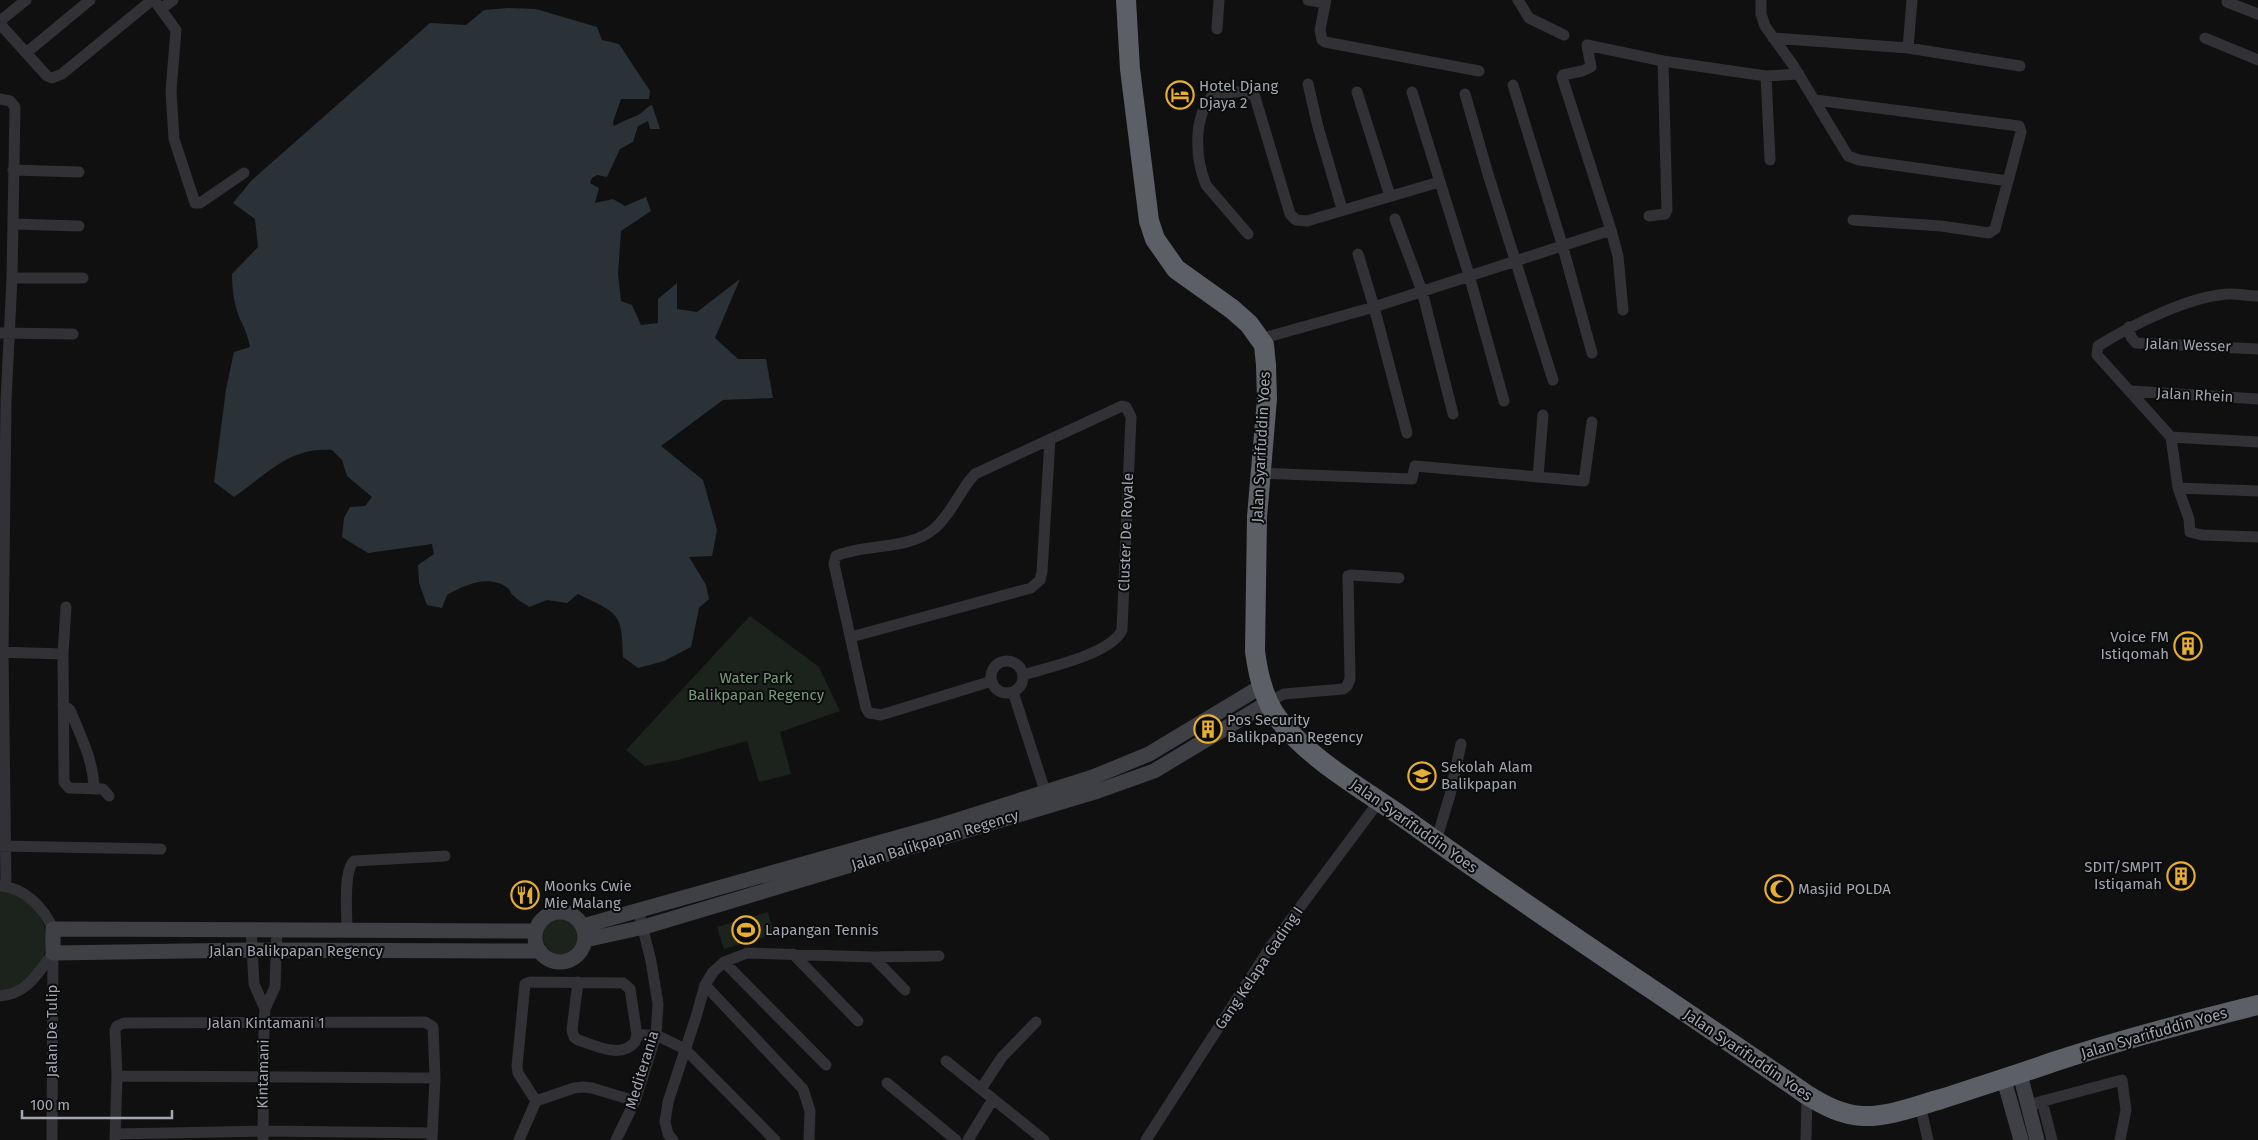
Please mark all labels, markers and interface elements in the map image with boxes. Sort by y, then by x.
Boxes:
place label: Hotel Djang Djaya 2 [1199,77,1279,112]
hotel icon: Hotel Djang Djaya 2 [1165,80,1195,110]
street label: Jalan Wesser [2145,335,2232,356]
street label: Jalan Syarifuddin Yoes [1248,371,1274,523]
street label: Jalan Rhein [2156,384,2234,406]
street label: Cluster De Royale [1115,472,1137,592]
place label: Voice FM Istiqomah [2100,628,2169,663]
building icon: Voice FM Istiqomah [2173,631,2203,661]
park label: Water Park Balikpapan Regency [688,669,825,704]
place label: Pos Security Balikpapan Regency [1227,711,1364,746]
building icon: Pos Security Balikpapan Regency [1193,714,1223,744]
place label: Sekolah Alam Balikpapan [1441,758,1533,793]
school or university icon: Sekolah Alam Balikpapan [1407,761,1437,791]
street label: Jalan Syarifuddin Yoes [1347,775,1481,877]
street label: Jalan Balikpapan Regency [849,806,1021,874]
place label: SDIT/SMPIT Istiqamah [2084,858,2162,893]
building icon: SDIT/SMPIT Istiqamah [2166,861,2196,891]
mosque icon: Masjid POLDA [1764,874,1794,904]
place label: Moonks Cwie Mie Malang [544,877,632,912]
restaurant icon: Moonks Cwie Mie Malang [510,880,540,910]
place label: Masjid POLDA [1798,880,1891,898]
street label: Gang Kelapa Gading I [1211,903,1307,1033]
sports icon: Lapangan Tennis [731,915,761,945]
place label: Lapangan Tennis [765,921,879,939]
street label: Jalan Balikpapan Regency [209,942,384,960]
street label: Jalan De Tulip [43,984,61,1078]
street label: Jalan Syarifuddin Yoes [2079,1004,2229,1062]
street label: Jalan Syarifuddin Yoes [1680,1005,1816,1105]
street label: Jalan Kintamani 1 [207,1014,325,1032]
street label: Mediterania [622,1029,662,1111]
street label: Kintamani [253,1039,273,1109]
scale bar [22,1088,172,1120]
text: 100 m [30,1096,70,1114]

